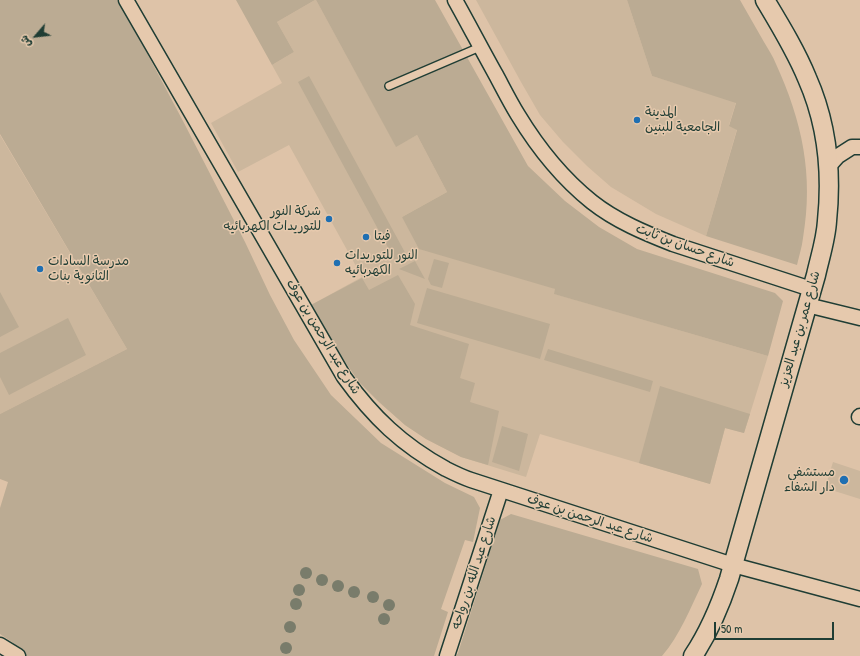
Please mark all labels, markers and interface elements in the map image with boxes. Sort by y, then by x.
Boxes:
north arrow [16,16,56,56]
text: ش [16,33,34,50]
place label: المدينة الجامعية للبنين [645,105,720,136]
marker: المدينة الجامعية للبنين [632,115,642,125]
place label: شركة النور للتوريدات الكهربائيه [224,204,321,235]
marker: شركة النور للتوريدات الكهربائيه [324,214,334,224]
street label: شارع حسان بن ثابت [633,221,737,271]
place label: فيتا [374,229,391,245]
marker: فيتا [361,232,371,242]
place label: النور للتوريدات الكهربائيه [345,248,418,279]
place label: مدرسة السادات الثانوية بنات [48,254,129,285]
marker: النور للتوريدات الكهربائيه [332,258,342,268]
marker: مدرسة السادات الثانوية بنات [35,264,45,274]
street label: شارع عمر بن عبد العزيز [776,269,824,389]
street label: شارع عبد الرحمن بن عوف [282,277,364,397]
place label: مستشفى دار الشفاء [784,465,835,496]
marker: مستشفى دار الشفاء [838,474,850,486]
street label: شارع عبد الرحمن بن عوف [525,491,655,547]
street label: شارع عبد الله بن رواحه [448,515,500,631]
scale bar [716,614,836,640]
text: 50 m [721,620,742,637]

